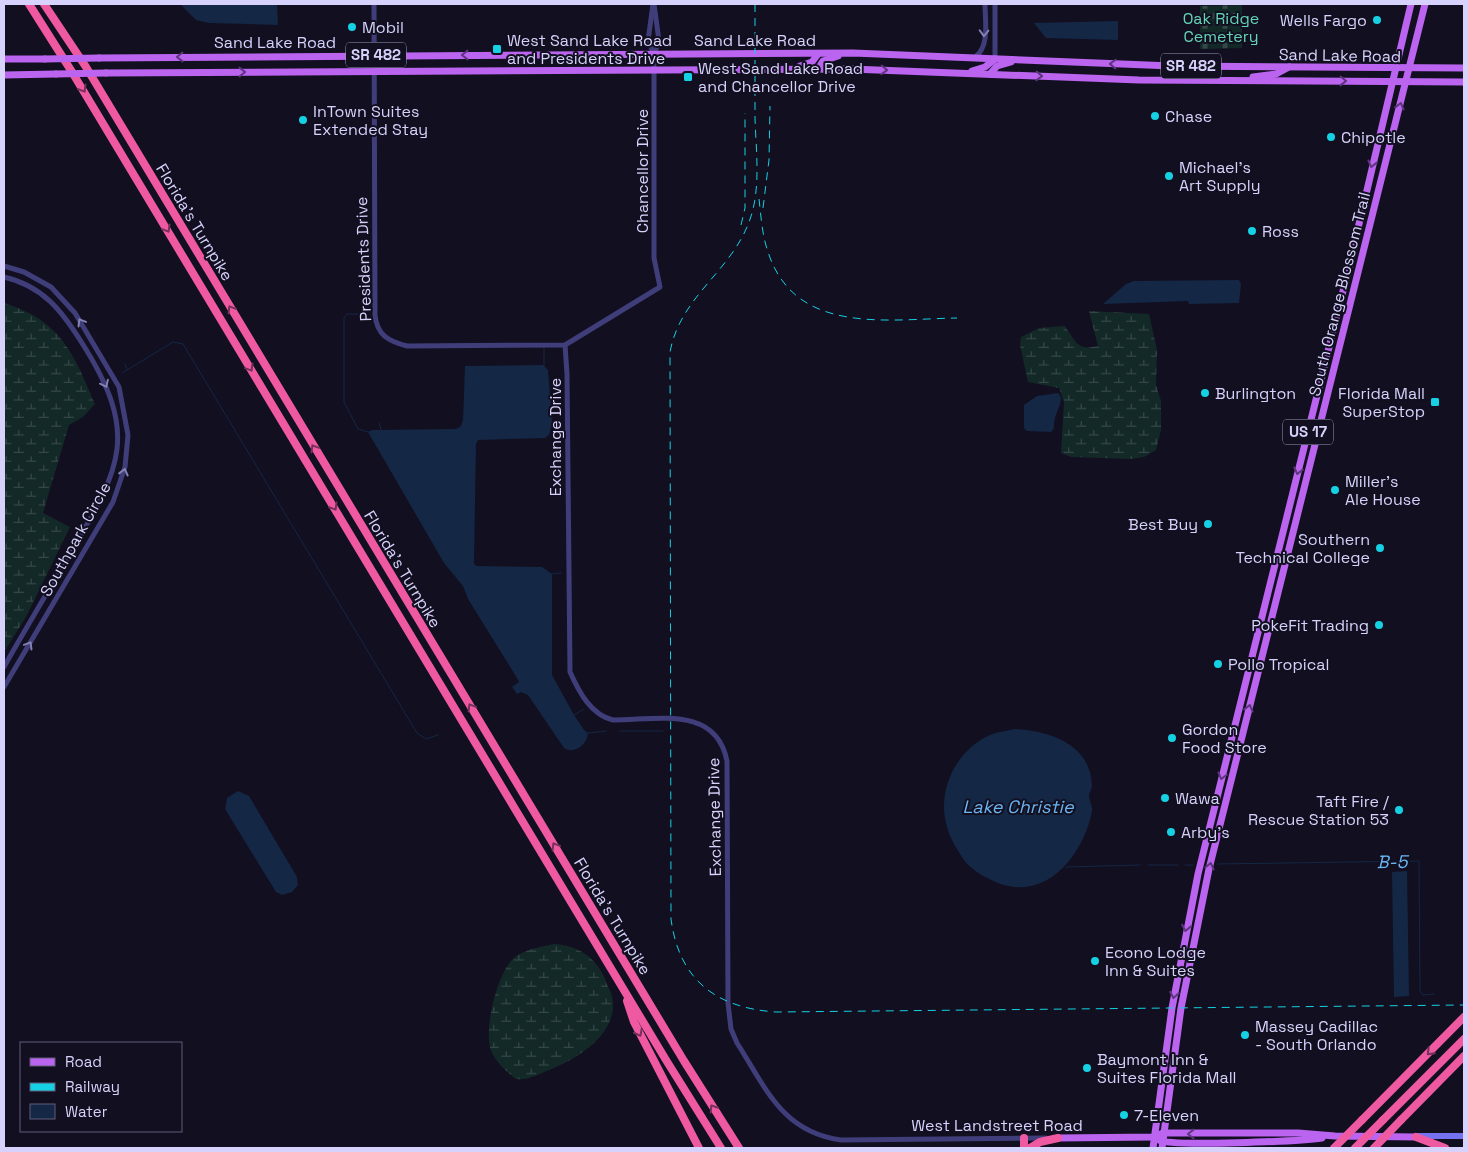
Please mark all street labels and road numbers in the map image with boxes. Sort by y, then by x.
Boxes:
street label: Sand Lake Road [694,30,816,51]
street label: Sand Lake Road [214,32,336,53]
road number: SR 482 [346,42,406,68]
street label: Sand Lake Road [1279,44,1401,67]
road number: SR 482 [1161,54,1221,78]
street label: Chancellor Drive [632,109,653,233]
street label: Florida's Turnpike [151,160,238,285]
street label: South Orange Blossom Trail [1304,190,1375,398]
street label: Presidents Drive [351,196,376,322]
street label: Exchange Drive [545,378,566,496]
road number: US 17 [1283,420,1333,444]
street label: Southpark Circle [35,478,116,600]
street label: Florida's Turnpike [359,507,446,632]
street label: Exchange Drive [703,758,726,876]
street label: Florida's Turnpike [569,854,656,979]
street label: West Landstreet Road [911,1115,1083,1136]

